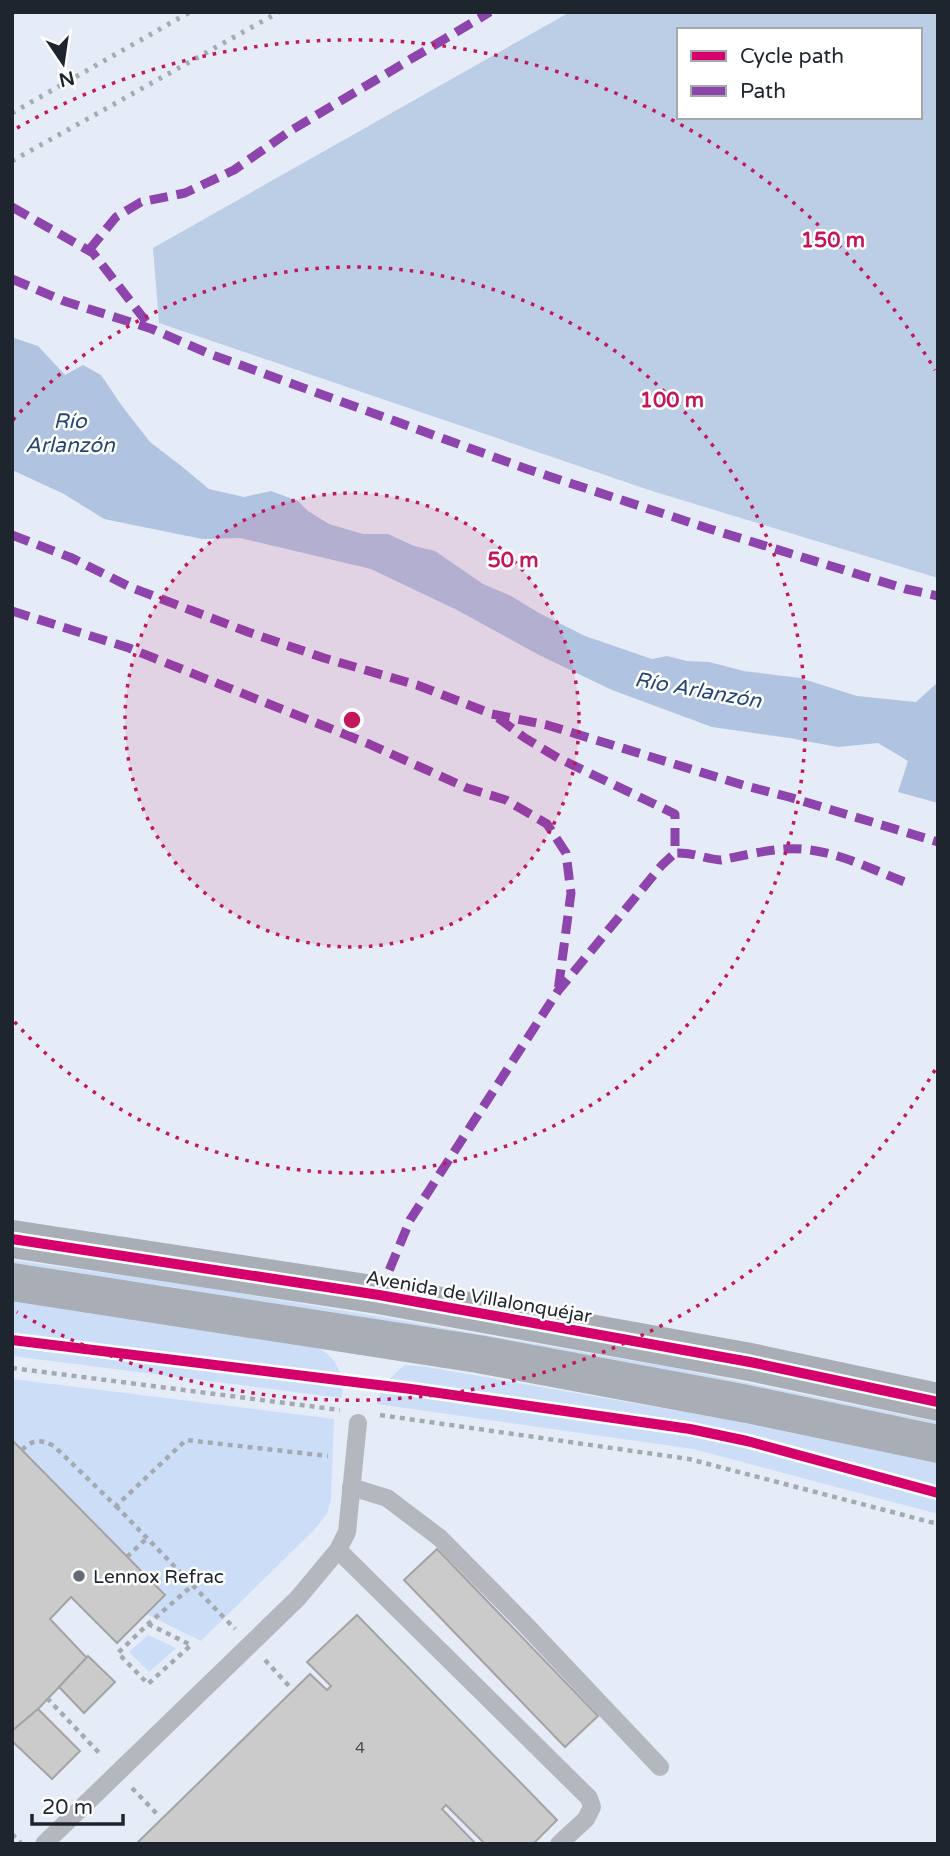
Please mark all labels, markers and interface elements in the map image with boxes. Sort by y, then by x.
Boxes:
north arrow [28,28,98,98]
legend [677,28,922,119]
text: Cycle path [740,44,844,69]
text: N [57,66,77,91]
text: Path [740,79,786,104]
text: 150 m [801,228,865,253]
text: 100 m [640,388,704,413]
water label: Río Arlanzón [25,409,116,458]
text: 50 m [487,548,539,573]
water label: Río Arlanzón [633,667,764,714]
centre of rings [340,708,364,732]
street label: Avenida de Villalonquéjar [364,1266,594,1328]
place label: Lennox Refrac [93,1566,224,1588]
marker: Lennox Refrac [71,1568,87,1584]
house number: 4 [355,1738,365,1758]
scale bar [32,1783,122,1827]
text: 20 m [42,1795,93,1820]

